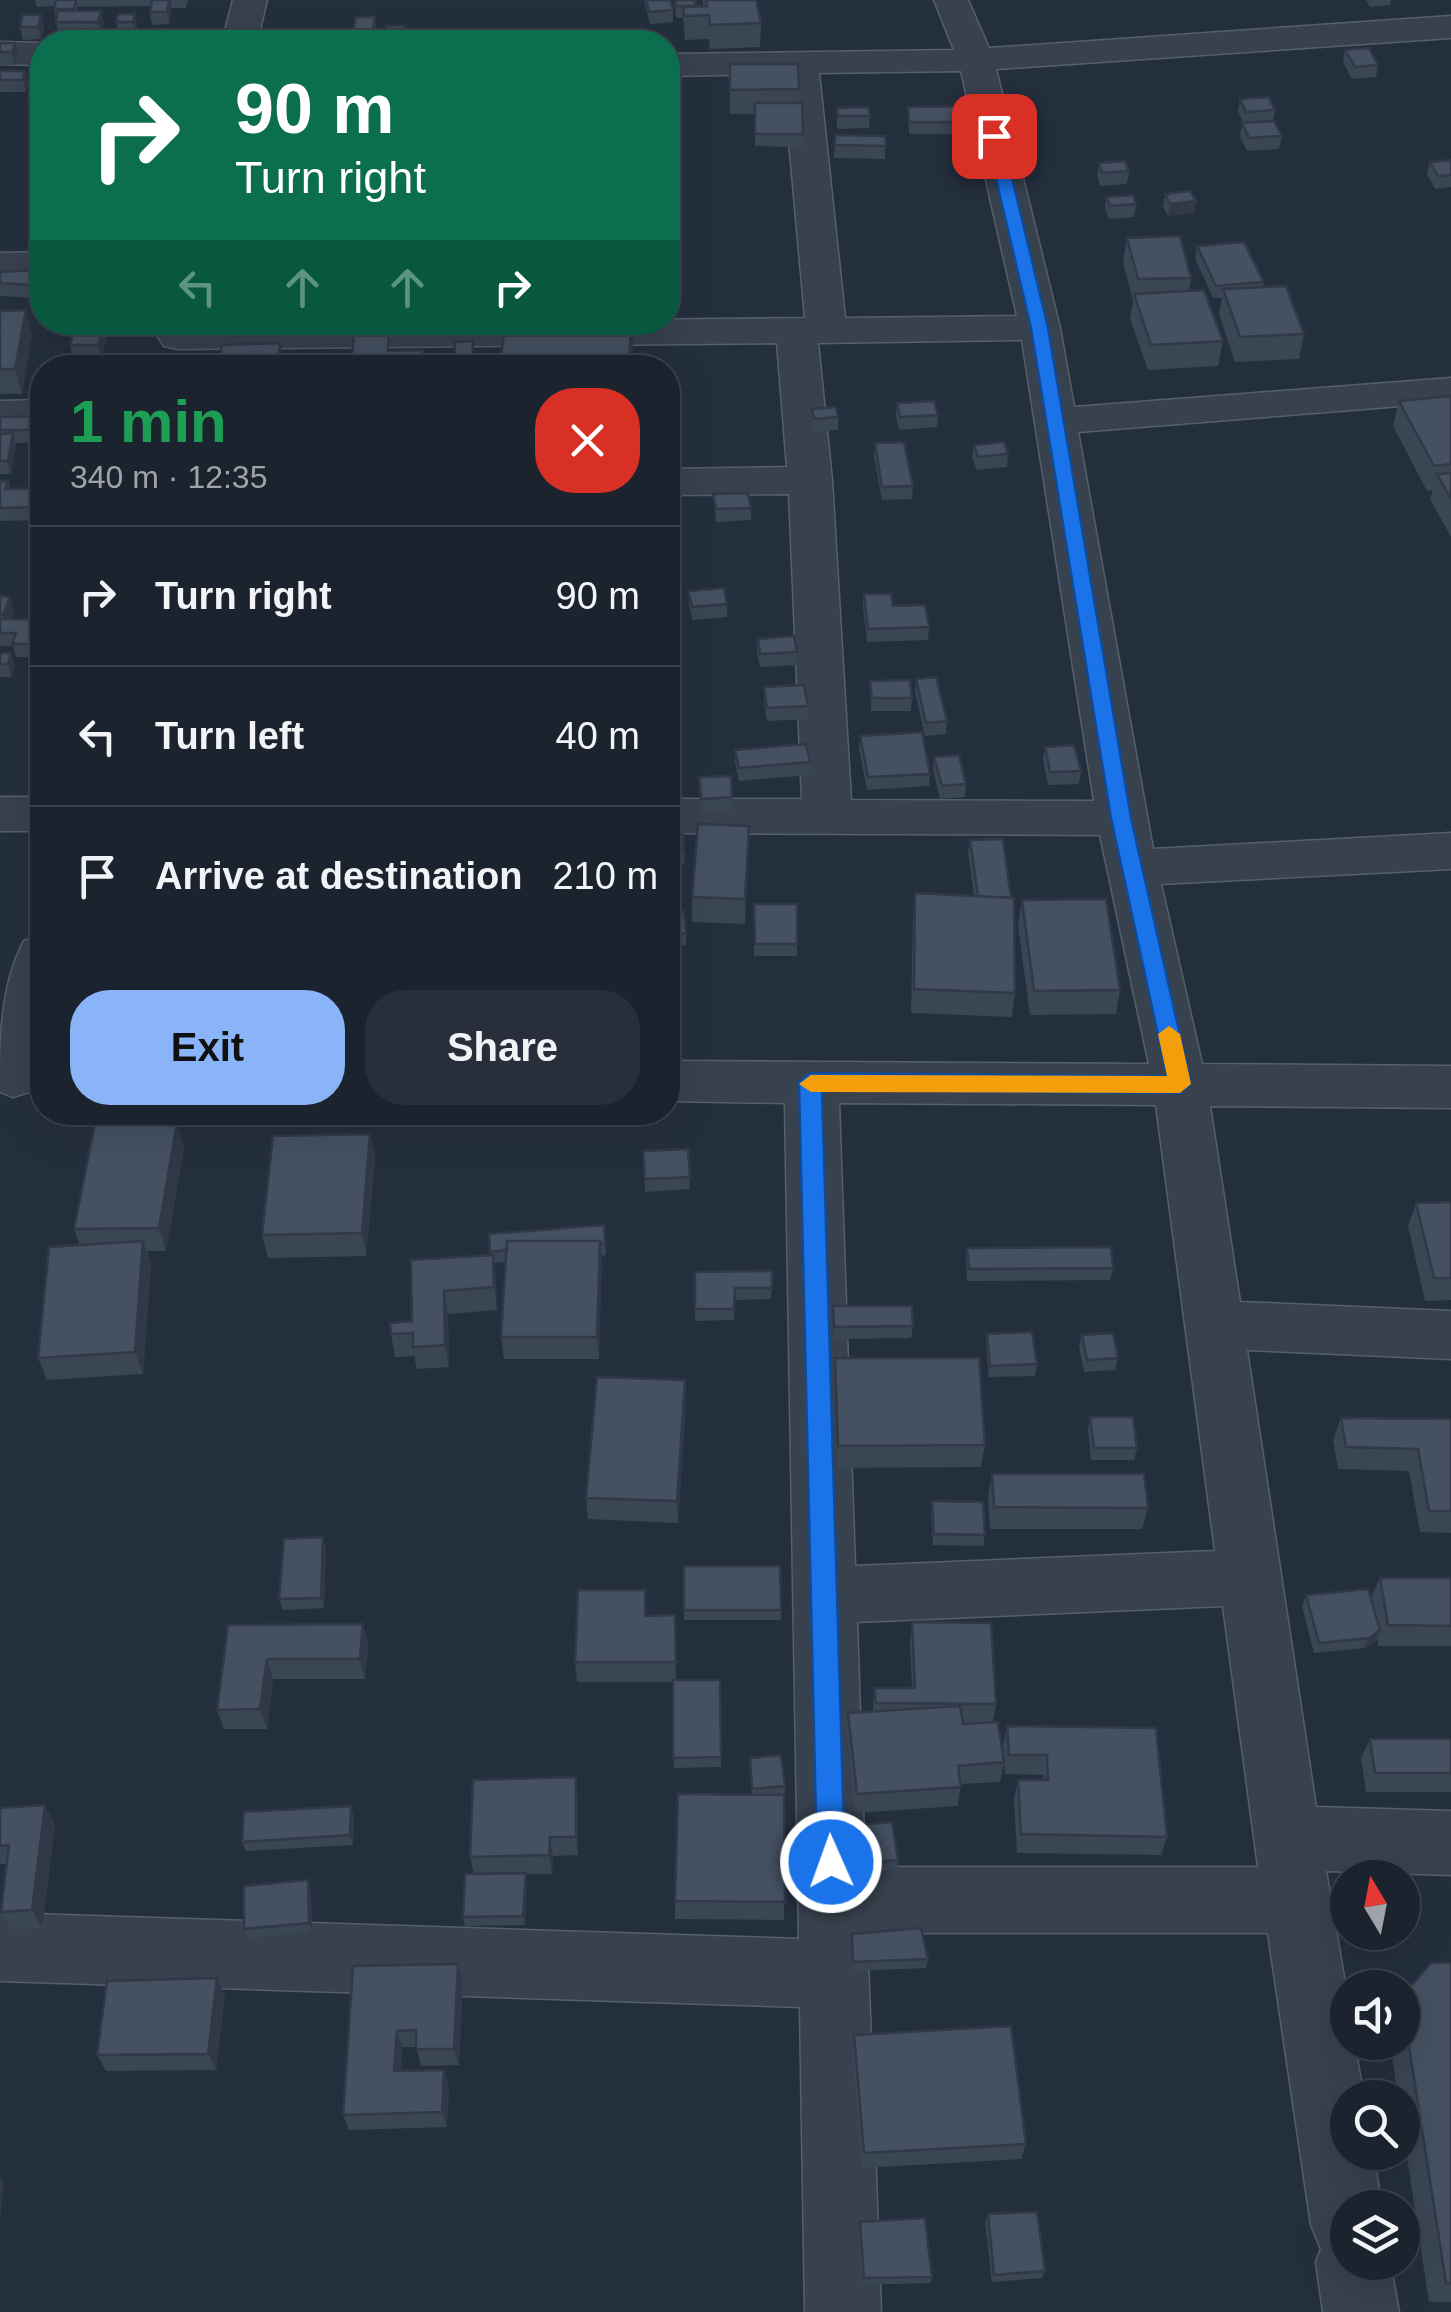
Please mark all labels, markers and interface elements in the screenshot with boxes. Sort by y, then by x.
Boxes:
icon: right [70,70,200,200]
text: 90 m [235,70,395,148]
pin [952,94,1037,179]
icon: arrive [967,109,1022,164]
text: Turn right [235,152,426,203]
icon: left [170,260,225,315]
icon: ahead [275,260,330,315]
icon: ahead [380,260,435,315]
icon: right [485,260,540,315]
text: 1 min [70,388,227,455]
button: close [535,388,640,493]
text: 340 m · 12:35 [70,459,267,495]
icon: right [70,569,125,624]
text: Turn right [155,575,332,617]
text: 90 m [556,575,640,617]
icon: left [70,709,125,764]
text: Turn left [155,715,304,757]
text: 40 m [556,715,640,757]
icon: arrive [70,849,125,904]
text: Arrive at destination [155,855,522,897]
text: 210 m [552,855,658,897]
button: Exit [70,990,345,1105]
button: Share [365,990,640,1105]
position arrow [779,1810,883,1914]
north arrow [1330,1860,1420,1950]
map controls [1330,1860,1420,2280]
button: sound [1330,1970,1420,2060]
button: search [1330,2080,1420,2170]
button: layers [1330,2190,1420,2280]

